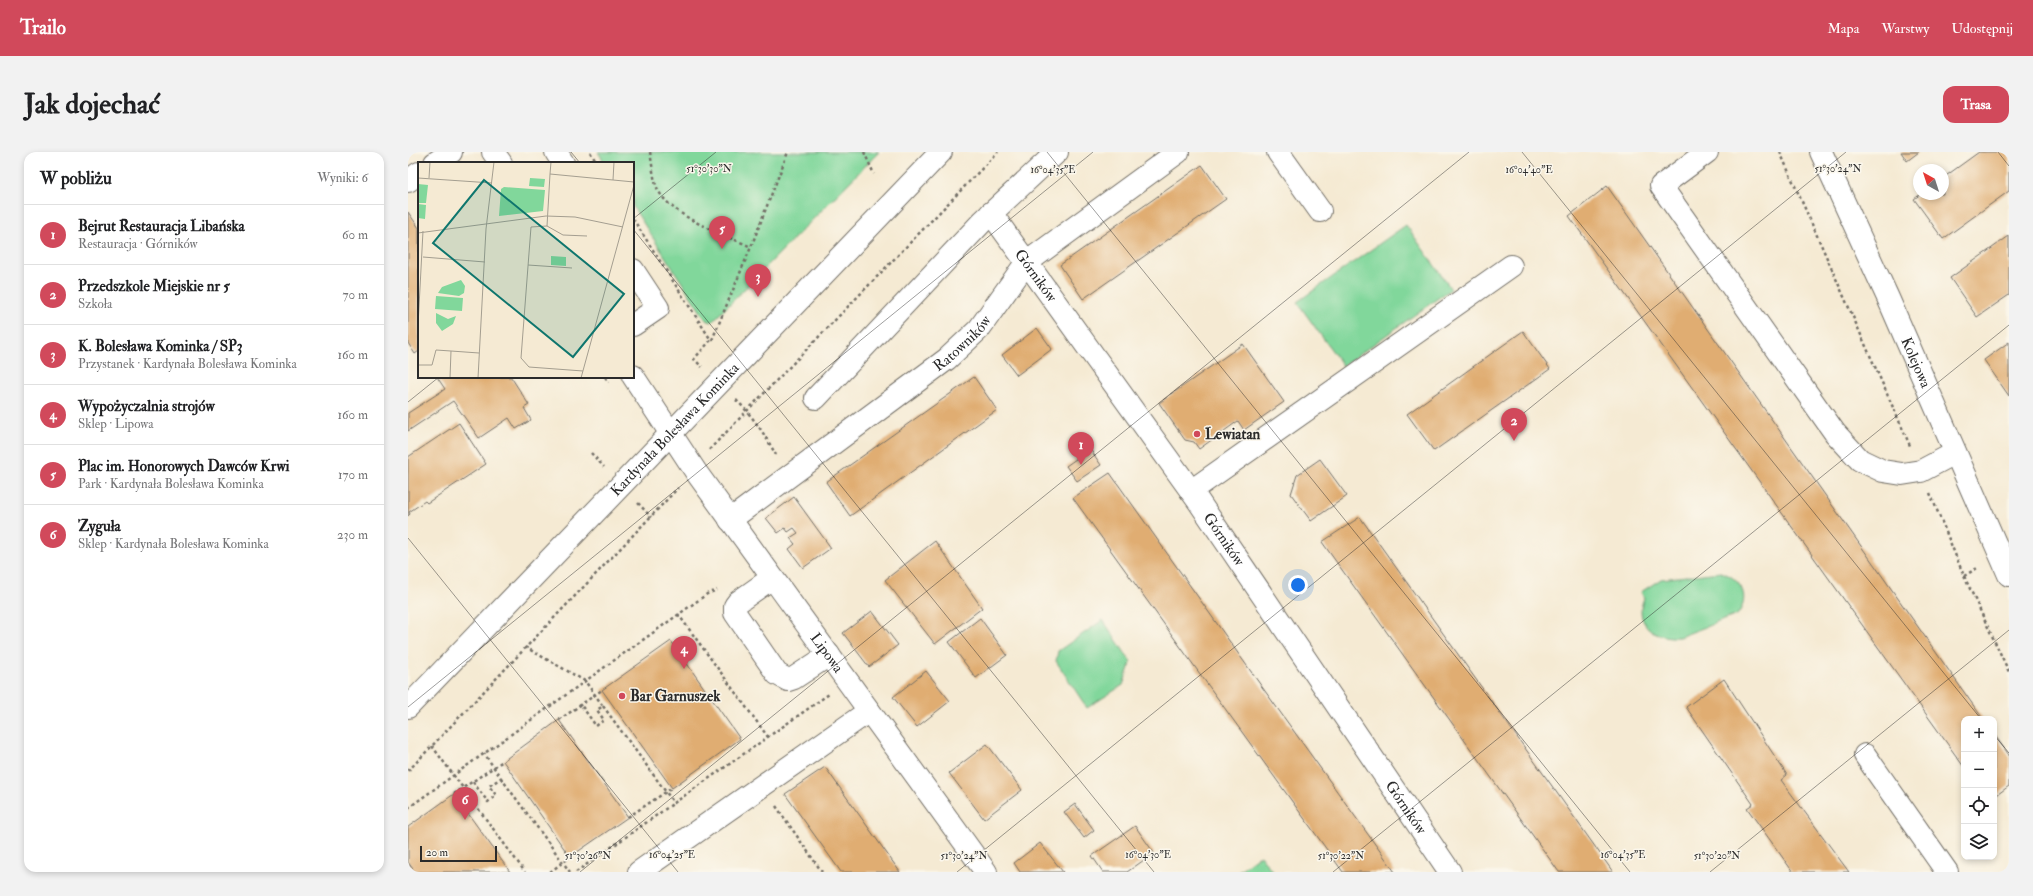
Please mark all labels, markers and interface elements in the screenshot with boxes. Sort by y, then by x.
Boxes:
text: Trailo [20,16,66,40]
text: Mapa [1827,20,1859,37]
text: Warstwy [1881,20,1930,37]
text: Udostępnij [1952,20,2013,37]
button: Trasa [1943,86,2009,123]
text: Jak dojechać [24,87,160,122]
inset map [418,162,634,378]
text: 51°30'30"N [686,163,732,175]
text: 51°30'24"N [1815,163,1861,175]
text: 16°04'35"E [1031,164,1075,176]
text: 16°04'40"E [1505,164,1553,176]
north arrow [1913,164,1949,200]
text: W pobliżu [40,168,112,189]
text: Wyniki: 6 [317,170,368,186]
pin: 5 [709,216,735,249]
text: Bejrut Restauracja Libańska [78,217,245,236]
text: 1 [51,227,55,243]
text: 60 m [342,227,368,243]
text: Restauracja · Górników [78,236,198,252]
street label: Górników [1011,245,1062,306]
pin: 3 [745,264,771,297]
text: Przedszkole Miejskie nr 5 [78,277,230,296]
text: 2 [50,287,56,303]
text: 70 m [343,287,368,303]
text: Szkoła [78,296,112,312]
street label: Ratowników [929,311,996,375]
street label: Kolejowa [1897,334,1936,392]
text: K. Bolesława Kominka / SP3 [78,337,243,356]
text: 3 [51,347,56,363]
text: 160 m [337,347,368,363]
text: Przystanek · Kardynała Bolesława Kominka [78,356,297,372]
street label: Kardynała Bolesława Kominka [606,358,744,500]
text: Wypożyczalnia strojów [78,397,215,416]
text: 4 [49,407,57,423]
text: 160 m [337,407,368,423]
pin: 2 [1501,408,1527,441]
text: Sklep · Lipowa [78,416,154,432]
place label: Lewiatan [1205,425,1261,444]
marker: Lewiatan [1192,429,1202,439]
pin: 1 [1068,432,1094,465]
text: Plac im. Honorowych Dawców Krwi [78,457,290,476]
text: 5 [50,467,56,483]
text: 170 m [338,467,368,483]
text: Park · Kardynała Bolesława Kominka [78,476,264,492]
street label: Górników [1199,509,1249,570]
text: Zyguła [78,517,121,536]
text: 6 [50,527,56,543]
text: 230 m [337,527,368,543]
text: Sklep · Kardynała Bolesława Kominka [78,536,269,552]
your location [1288,575,1308,595]
street label: Lipowa [806,629,848,677]
pin: 4 [671,636,697,669]
place label: Bar Garnuszek [630,687,721,706]
marker: Bar Garnuszek [617,691,627,701]
map controls [1961,716,1997,860]
button: + [1961,716,1997,752]
button: − [1961,752,1997,788]
street label: Górników [1381,777,1431,838]
pin: 6 [452,787,478,820]
button: locate [1961,788,1997,824]
button: layers [1961,824,1997,860]
scale bar [420,844,497,863]
text: 20 m [426,846,448,859]
text: 16°04'25"E [649,849,695,861]
text: 16°04'30"E [1125,849,1171,861]
text: 16°04'35"E [1601,849,1645,861]
text: 51°30'26"N [565,850,611,862]
text: 51°30'24"N [941,850,987,862]
text: 51°30'22"N [1318,850,1364,862]
text: 51°30'20"N [1694,850,1740,862]

